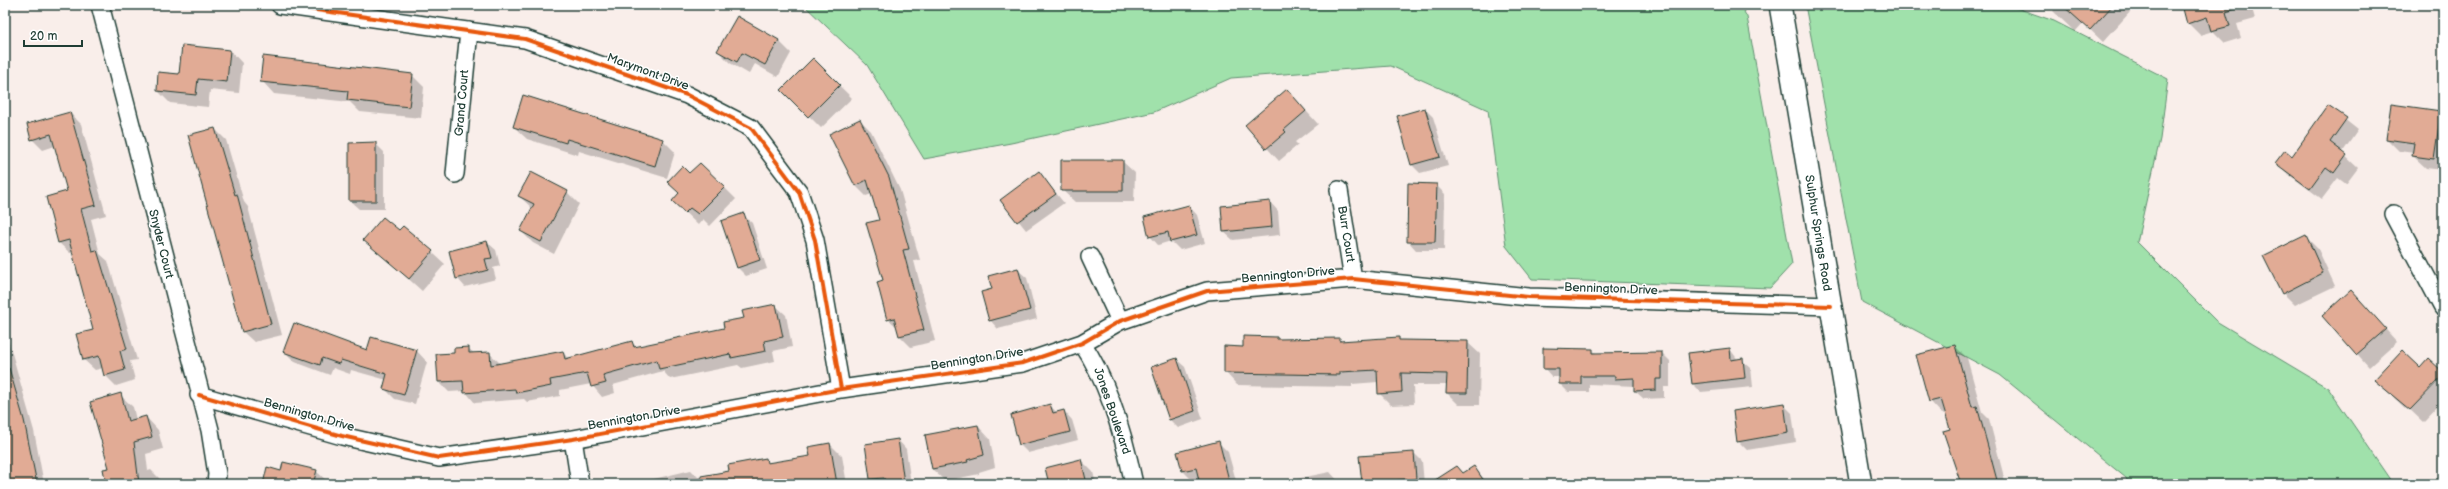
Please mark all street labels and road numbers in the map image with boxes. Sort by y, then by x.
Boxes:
street label: Marymont Drive [605,50,691,94]
street label: Grand Court [452,69,472,137]
street label: Sulphur Springs Road [1801,174,1835,292]
street label: Burr Court [1334,205,1358,264]
street label: Snyder Court [145,208,177,280]
street label: Bennington Drive [1241,263,1335,287]
street label: Bennington Drive [1564,280,1658,298]
street label: Bennington Drive [930,344,1024,374]
street label: Jones Boulevard [1090,366,1134,456]
street label: Bennington Drive [262,395,356,435]
street label: Bennington Drive [587,402,681,434]

